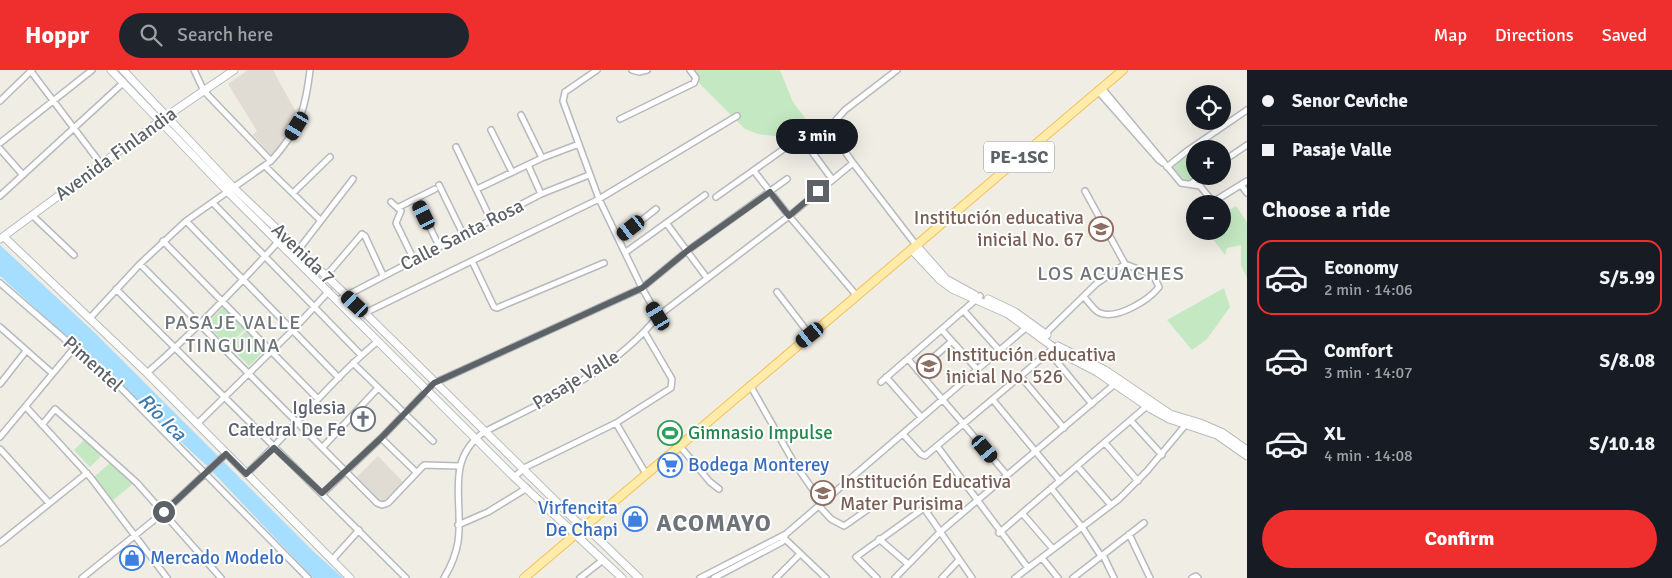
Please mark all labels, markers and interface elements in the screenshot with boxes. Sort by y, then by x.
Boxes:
search box [119,13,469,58]
text: Hoppr [25,20,89,50]
icon: search [137,21,165,49]
text: Search here [177,23,273,47]
text: Map [1434,24,1467,46]
text: Directions [1495,24,1574,46]
text: Saved [1602,24,1647,46]
map controls [1186,85,1231,240]
button: locate [1186,85,1231,130]
text: Senor Ceviche [1292,89,1408,113]
street label: Avenida Finlandia [51,102,181,206]
car [282,109,311,143]
callout: 3 min [777,118,859,154]
text: 3 min [798,126,836,146]
text: Pasaje Valle [1292,138,1392,162]
button: + [1186,140,1231,185]
road number: PE-1SC [984,142,1054,172]
route end [807,180,829,202]
street label: Calle Santa Rosa [396,194,528,276]
button: − [1186,195,1231,240]
text: Choose a ride [1262,196,1390,223]
car [410,198,437,232]
place label: Institución educativa inicial No. 67 [914,206,1084,252]
car [614,213,647,243]
school or university icon: Institución educativa inicial No. 67 [1088,216,1114,242]
street label: Avenida 7 [266,218,340,290]
icon: car [1264,255,1309,300]
text: Economy [1324,256,1398,280]
district label: LOS ACUACHES [1037,261,1185,286]
text: S/5.99 [1600,266,1655,290]
text: 2 min · 14:06 [1324,280,1413,300]
car [338,288,371,320]
car [643,299,672,333]
district label: PASAJE VALLE TINGUINA [164,310,302,358]
car [793,320,826,350]
street label: Pimentel [58,331,128,397]
icon: car [1264,338,1309,383]
text: Comfort [1324,339,1393,363]
place label: Institución educativa inicial No. 526 [946,343,1116,389]
street label: Pasaje Valle [528,345,624,415]
text: S/8.08 [1600,349,1655,373]
school or university icon: Institución educativa inicial No. 526 [916,353,942,379]
text: 3 min · 14:07 [1324,363,1413,383]
water label: Río Ica [133,388,192,447]
place label: Iglesia Catedral De Fe [228,396,346,442]
church icon: Iglesia Catedral De Fe [350,406,376,432]
sports icon: Gimnasio Impulse [657,420,683,446]
place label: Gimnasio Impulse [688,421,833,445]
icon: car [1264,421,1309,466]
text: XL [1324,422,1346,446]
text: S/10.18 [1589,432,1655,456]
car [969,433,1000,465]
text: 4 min · 14:08 [1324,446,1413,466]
supermarket icon: Bodega Monterey [657,452,683,478]
place label: Bodega Monterey [688,453,829,477]
place label: Institución Educativa Mater Purisima [840,470,1011,516]
school or university icon: Institución Educativa Mater Purisima [810,480,836,506]
place label: Virfencita De Chapi [538,496,618,542]
route start [153,501,175,523]
shop icon: Virfencita De Chapi [622,506,648,532]
district label: ACOMAYO [656,508,772,538]
button: Confirm [1262,510,1657,568]
shop icon: Mercado Modelo [119,545,145,571]
place label: Mercado Modelo [150,546,284,570]

